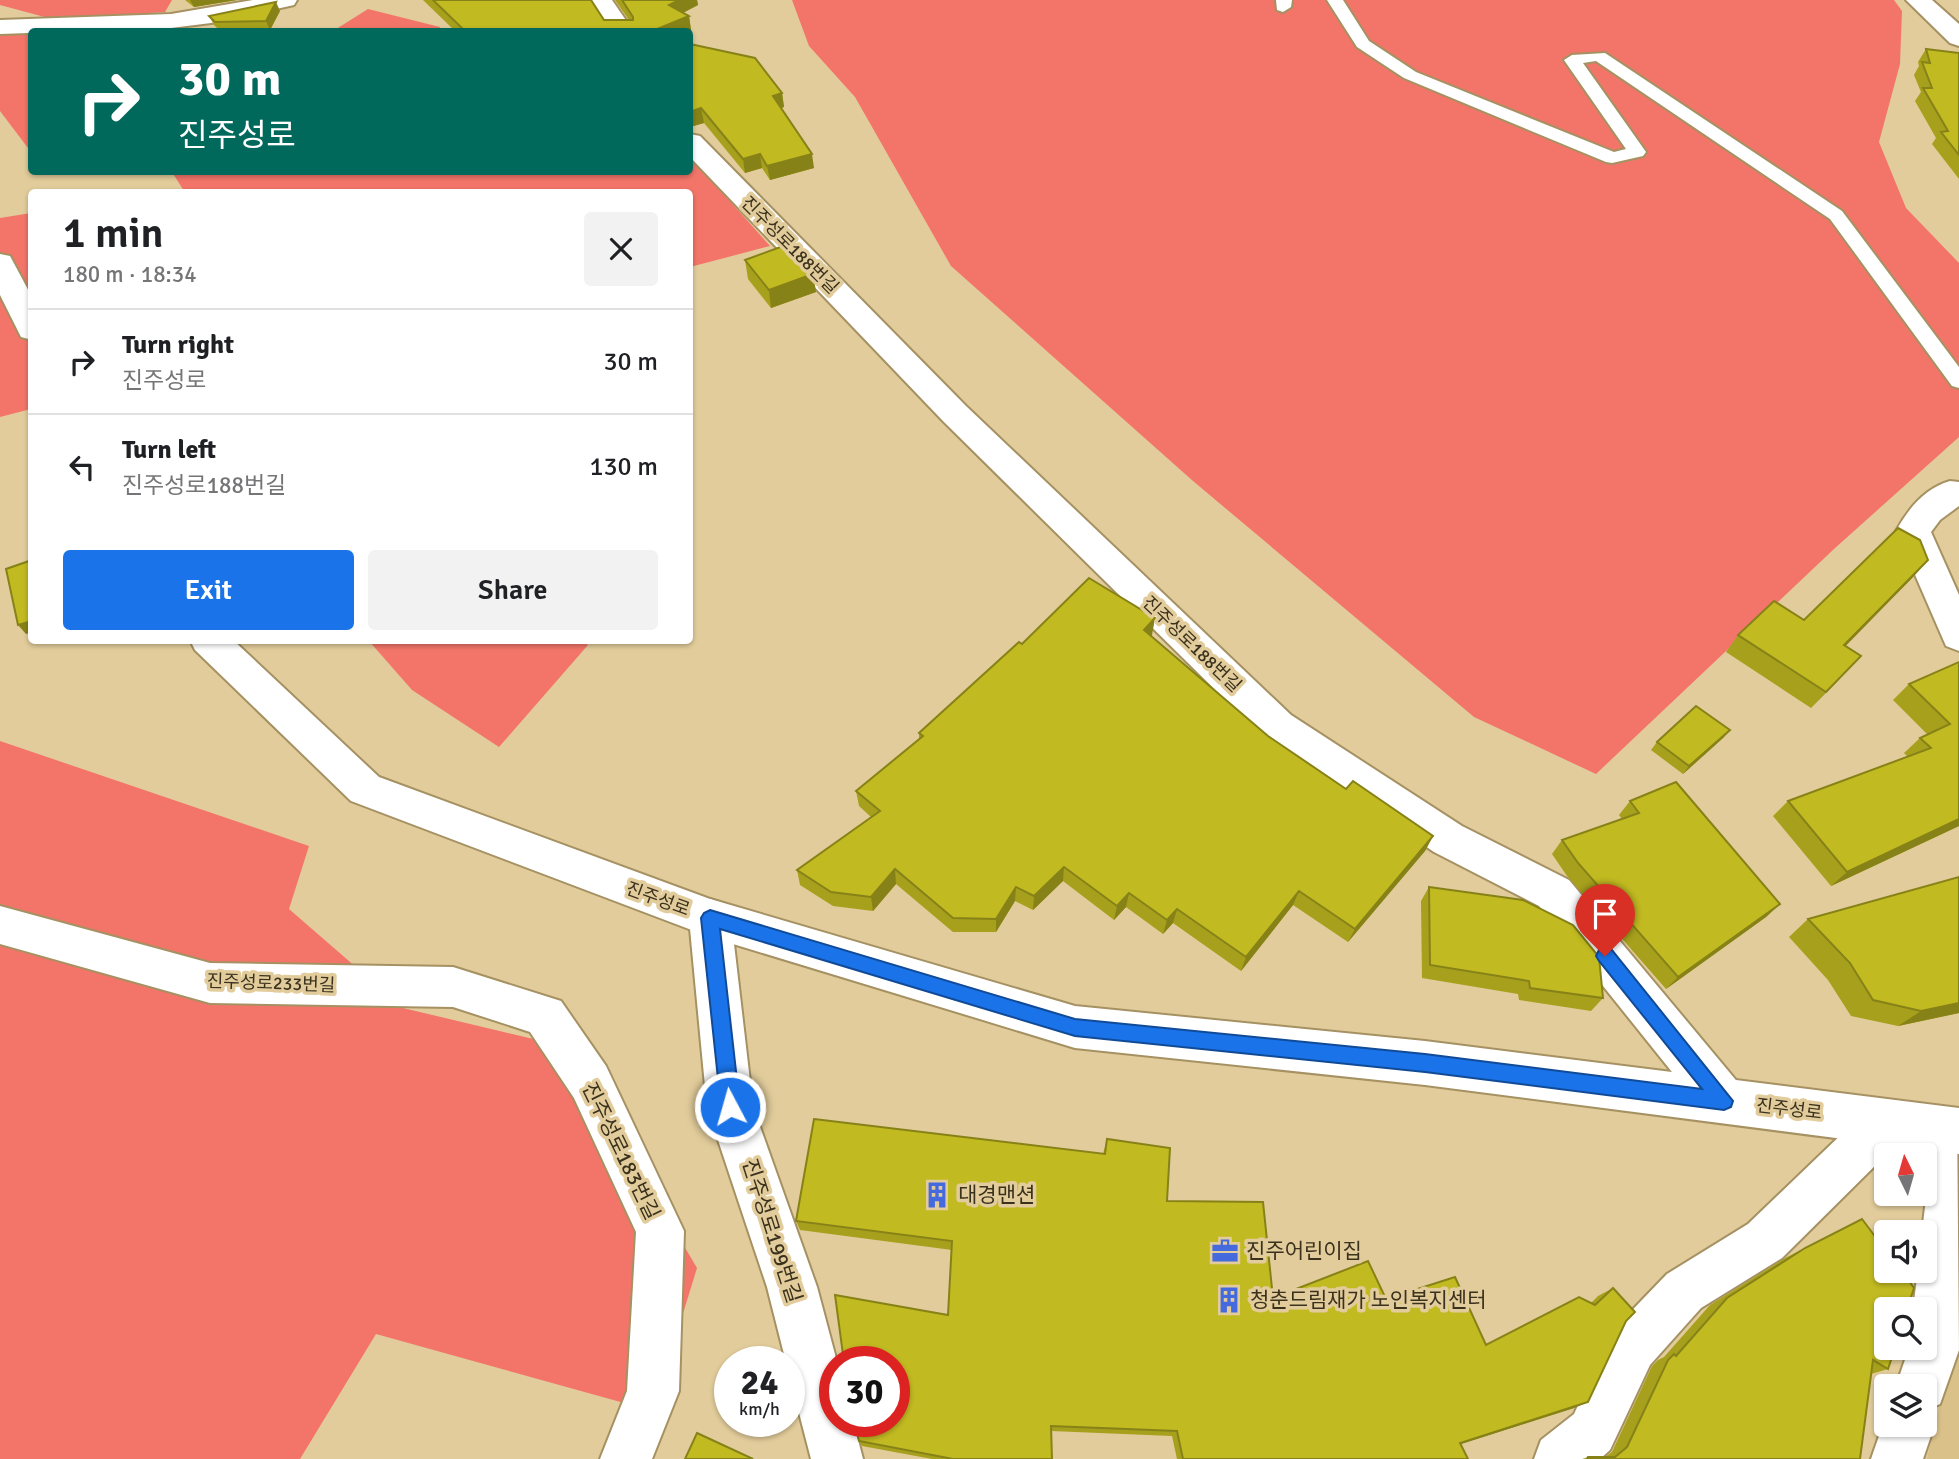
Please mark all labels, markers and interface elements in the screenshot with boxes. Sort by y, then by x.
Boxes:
text: 30 m [178,49,281,109]
icon: right [63,56,154,147]
text: 진주성로 [178,116,296,155]
street label: 진주성로188번길 [737,192,843,298]
text: 1 min [63,208,164,259]
button: close [584,212,658,286]
text: 180 m · 18:34 [63,260,197,289]
text: Turn right [122,329,234,361]
icon: right [63,343,101,381]
text: 30 m [603,346,658,378]
text: 진주성로 [122,366,207,395]
text: Turn left [122,434,216,466]
icon: left [63,448,101,486]
text: 130 m [589,451,658,483]
text: 진주성로188번길 [122,471,286,500]
button: Exit [63,550,354,630]
button: Share [368,550,658,630]
street label: 진주성로188번길 [1138,591,1246,697]
street label: 진주성로 [623,877,693,921]
pin [1575,884,1635,956]
icon: arrive [1586,895,1624,933]
street label: 진주성로233번길 [206,970,336,996]
position arrow [693,1070,767,1144]
street label: 진주성로183번길 [576,1078,666,1224]
street label: 진주성로 [1755,1094,1823,1124]
north arrow [1874,1143,1937,1206]
map controls [1874,1143,1937,1437]
street label: 진주성로199번길 [736,1156,808,1306]
building icon: 대경맨션 [922,1180,952,1210]
place label: 대경맨션 [958,1182,1035,1208]
button: sound [1874,1220,1937,1283]
office icon: 진주어린이집 [1210,1236,1240,1266]
place label: 진주어린이집 [1246,1238,1362,1264]
building icon: 청춘드림재가 노인복지센터 [1214,1285,1244,1315]
place label: 청춘드림재가 노인복지센터 [1250,1287,1486,1313]
button: search [1874,1297,1937,1360]
speed limit sign: 30 [819,1346,910,1437]
text: 24 [741,1361,778,1404]
button: layers [1874,1374,1937,1437]
text: km/h [739,1398,780,1420]

